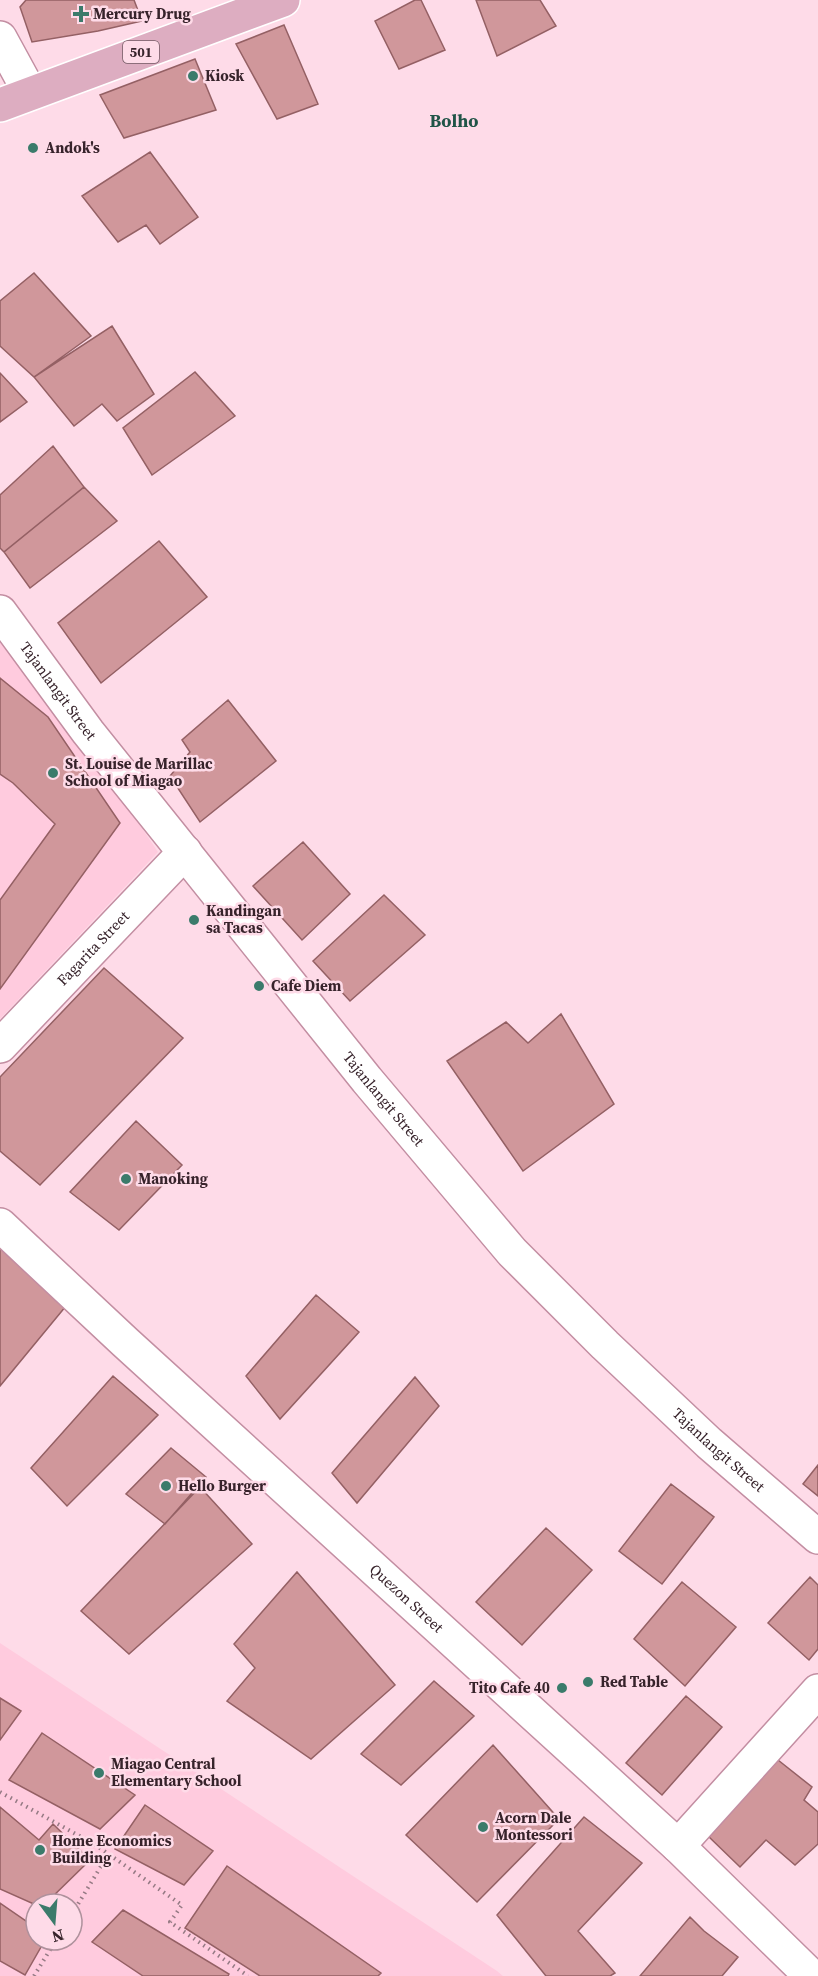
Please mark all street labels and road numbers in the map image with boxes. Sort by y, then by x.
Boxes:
road number: 501 [123,41,159,63]
street label: Tajanlangit Street [15,637,102,744]
street label: Fagarita Street [52,906,134,990]
street label: Tajanlangit Street [338,1047,430,1151]
street label: Tajanlangit Street [668,1403,770,1497]
street label: Quezon Street [365,1559,448,1637]

